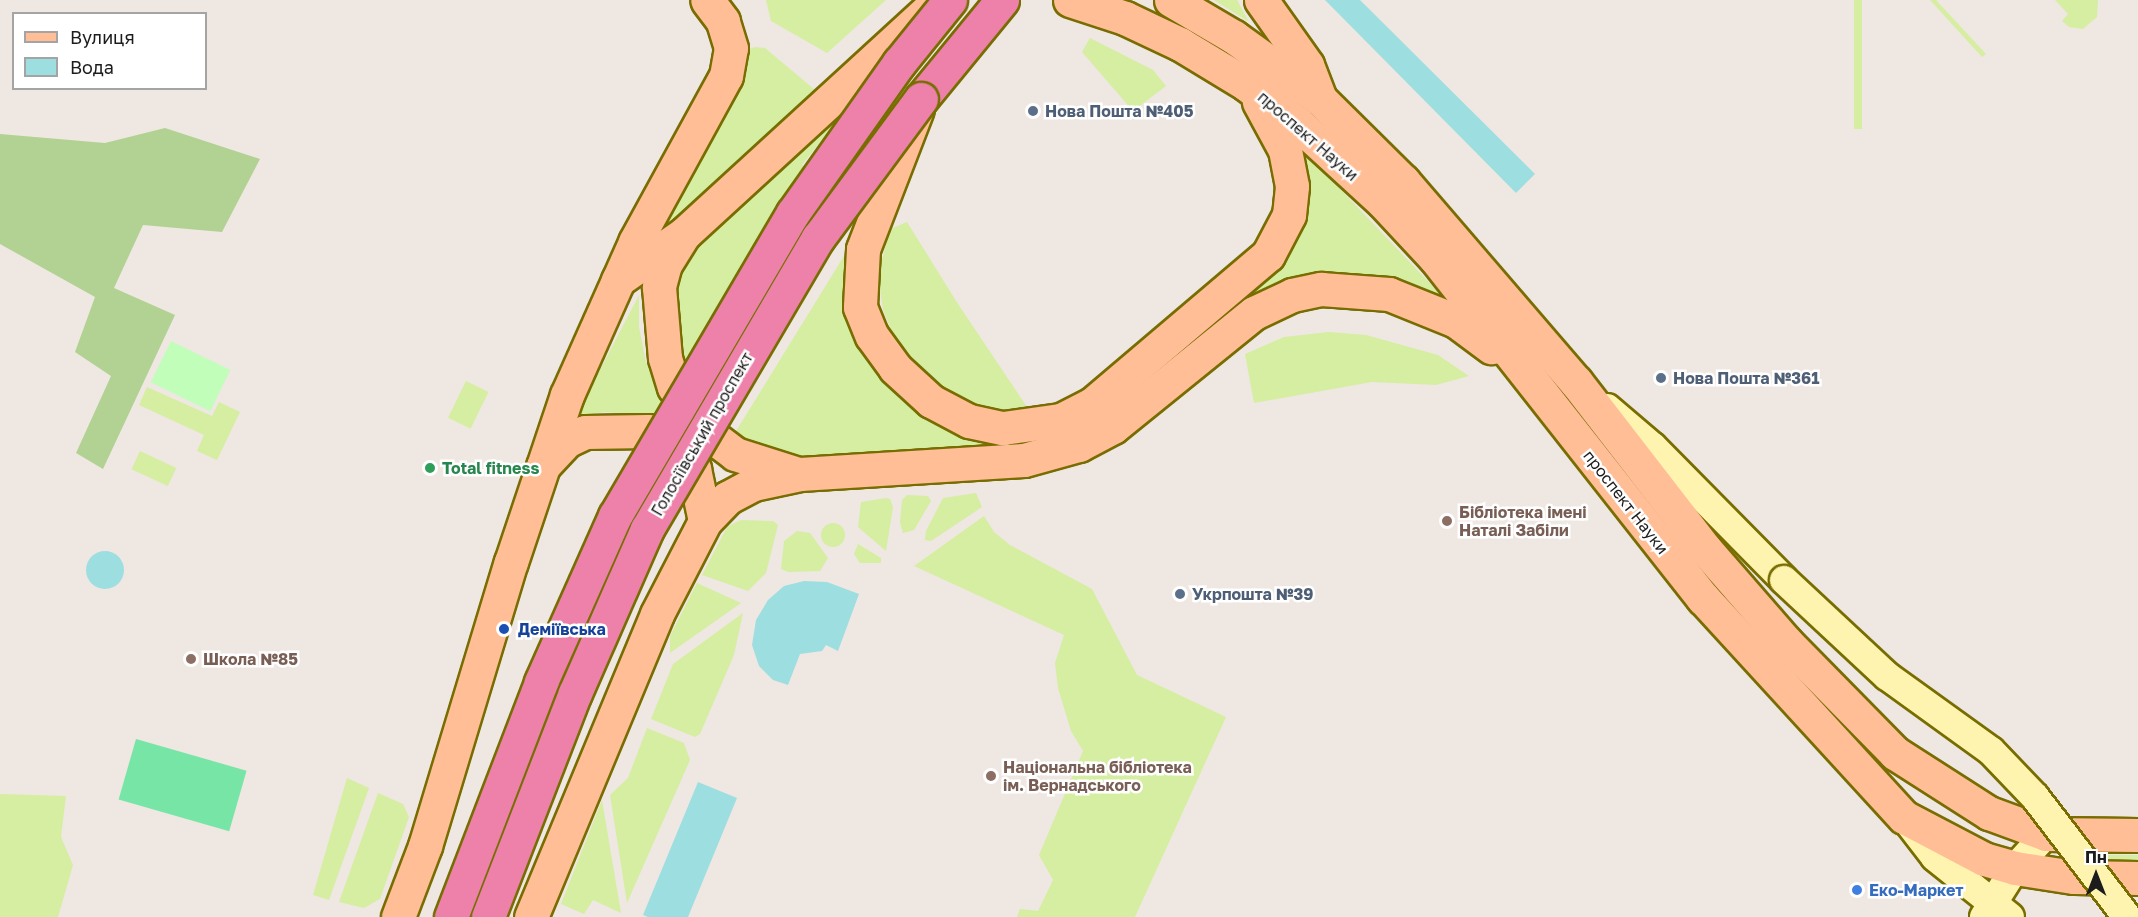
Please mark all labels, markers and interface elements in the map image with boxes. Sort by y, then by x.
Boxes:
legend [12,12,207,90]
text: Вулиця [70,26,135,48]
text: Вода [70,56,114,78]
street label: проспект Науки [1254,87,1362,185]
place label: Нова Пошта №405 [1045,101,1193,121]
marker: Нова Пошта №405 [1026,104,1040,118]
street label: Голосіївський проспект [647,349,757,519]
place label: Нова Пошта №361 [1673,368,1819,388]
marker: Нова Пошта №361 [1654,371,1668,385]
street label: проспект Науки [1580,446,1672,558]
place label: Total fitness [442,458,539,478]
marker: Total fitness [423,461,437,475]
place label: Бібліотека імені Наталі Забіли [1459,502,1587,540]
marker: Бібліотека імені Наталі Забіли [1440,514,1454,528]
place label: Укрпошта №39 [1192,584,1313,604]
marker: Укрпошта №39 [1173,587,1187,601]
place label: Деміївська [518,619,606,639]
marker: Деміївська [495,620,513,638]
place label: Школа №85 [203,649,298,669]
marker: Школа №85 [184,652,198,666]
place label: Національна бібліотека ім. Вернадського [1003,757,1192,795]
marker: Національна бібліотека ім. Вернадського [984,769,998,783]
north arrow [2066,845,2126,905]
text: Пн [2085,847,2107,867]
place label: Еко-Маркет [1869,880,1964,900]
marker: Еко-Маркет [1850,883,1864,897]

